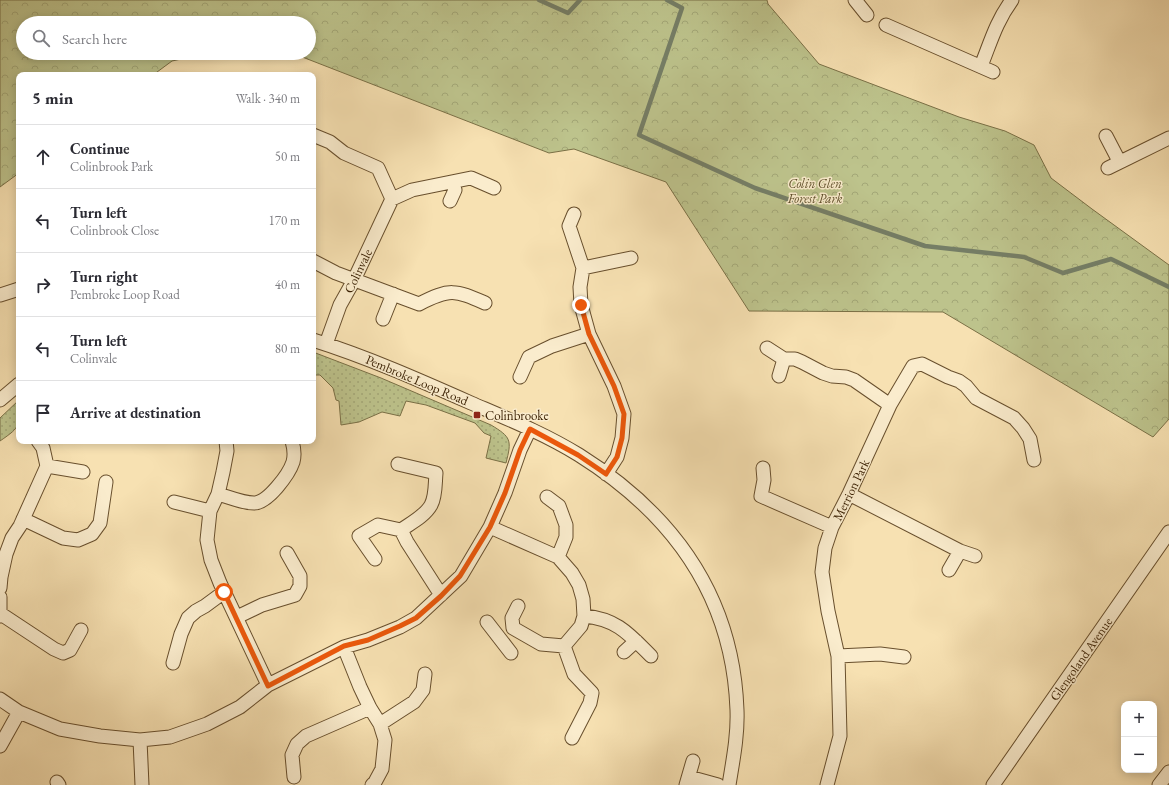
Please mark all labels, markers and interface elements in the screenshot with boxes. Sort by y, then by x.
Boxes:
search box [16,16,316,60]
icon: search [30,27,52,49]
text: Search here [62,29,127,48]
text: 5 min [32,87,73,109]
text: Walk · 340 m [236,90,300,107]
text: Continue [70,139,130,158]
icon: ahead [32,146,54,168]
text: 50 m [275,148,300,165]
text: Colinbrook Park [70,158,153,175]
park label: Colin Glen Forest Park [787,175,842,207]
text: Turn left [70,203,127,222]
icon: left [32,210,54,232]
text: 170 m [269,212,300,229]
text: Colinbrook Close [70,222,159,239]
street label: Colinvale [340,246,376,296]
text: Turn right [70,267,138,286]
icon: right [32,274,54,296]
text: 40 m [275,276,300,293]
text: Pembroke Loop Road [70,286,180,303]
route end [572,296,590,314]
text: Turn left [70,331,127,350]
icon: left [32,338,54,360]
text: 80 m [275,340,300,357]
text: Colinvale [70,350,117,367]
street label: Pembroke Loop Road [363,351,471,409]
icon: arrive [32,402,54,424]
text: Arrive at destination [70,403,201,422]
place label: Colinbrooke [485,407,549,424]
marker: Colinbrooke [472,410,482,420]
street label: Merrion Park [829,456,874,524]
route start [215,583,233,601]
street label: Glengoland Avenue [1046,614,1116,704]
map controls [1121,701,1157,773]
button: + [1121,701,1157,737]
button: − [1121,737,1157,773]

